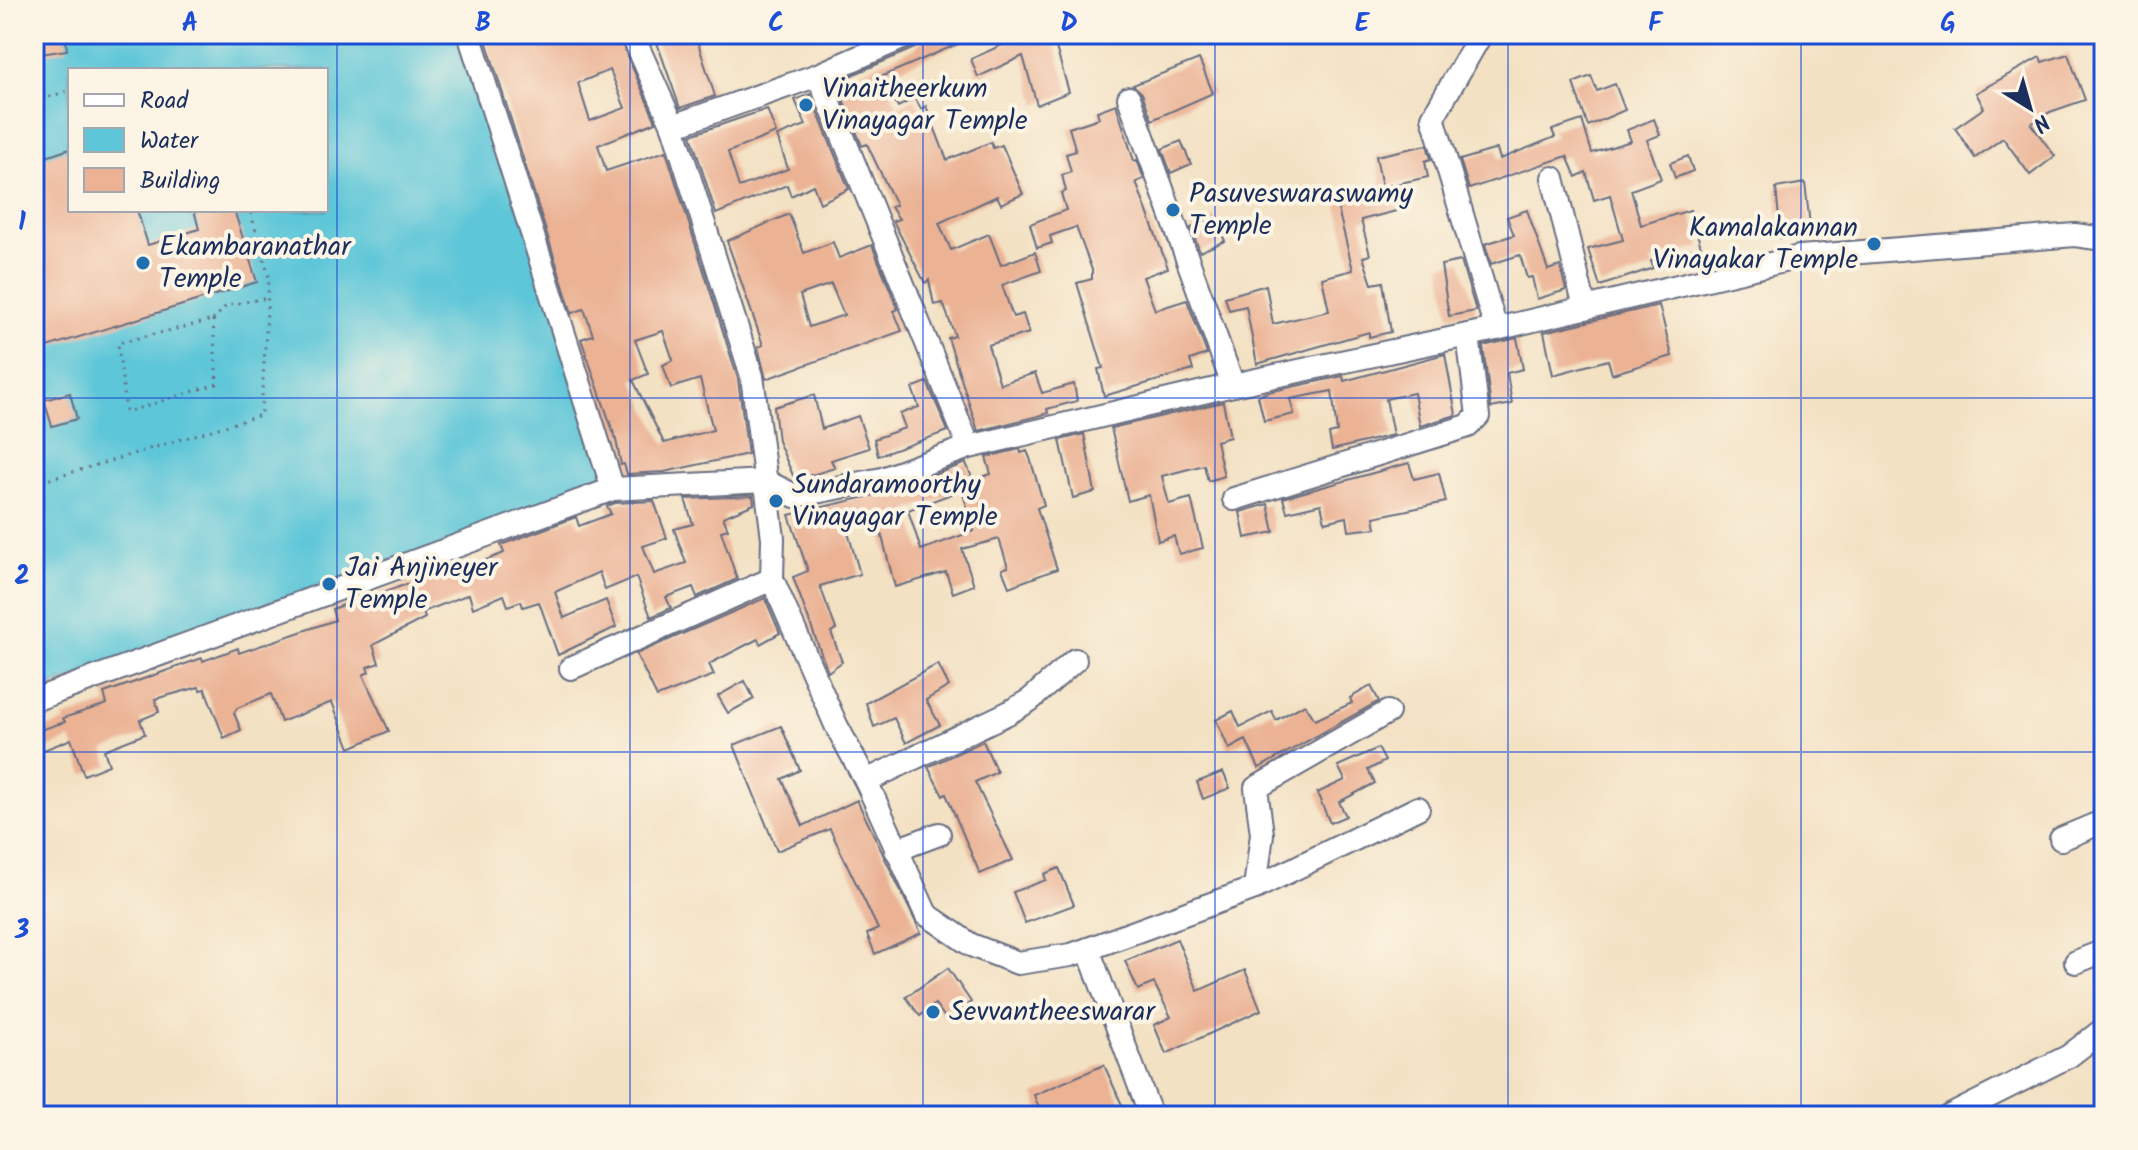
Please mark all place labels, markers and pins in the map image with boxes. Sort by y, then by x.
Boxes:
place label: Vinaitheerkum Vinayagar Temple [822,67,1028,144]
marker: Vinaitheerkum Vinayagar Temple [797,96,815,114]
place label: Pasuveswaraswamy Temple [1189,172,1414,249]
marker: Pasuveswaraswamy Temple [1164,201,1182,219]
place label: Kamalakannan Vinayakar Temple [1653,206,1858,283]
place label: Ekambaranathar Temple [159,225,352,302]
marker: Kamalakannan Vinayakar Temple [1865,235,1883,253]
marker: Ekambaranathar Temple [134,254,152,272]
place label: Sundaramoorthy Vinayagar Temple [792,463,998,540]
marker: Sundaramoorthy Vinayagar Temple [767,492,785,510]
place label: Jai Anjineyer Temple [345,546,499,623]
marker: Jai Anjineyer Temple [320,575,338,593]
place label: Sevvantheeswarar [949,990,1157,1035]
marker: Sevvantheeswarar [924,1003,942,1021]

